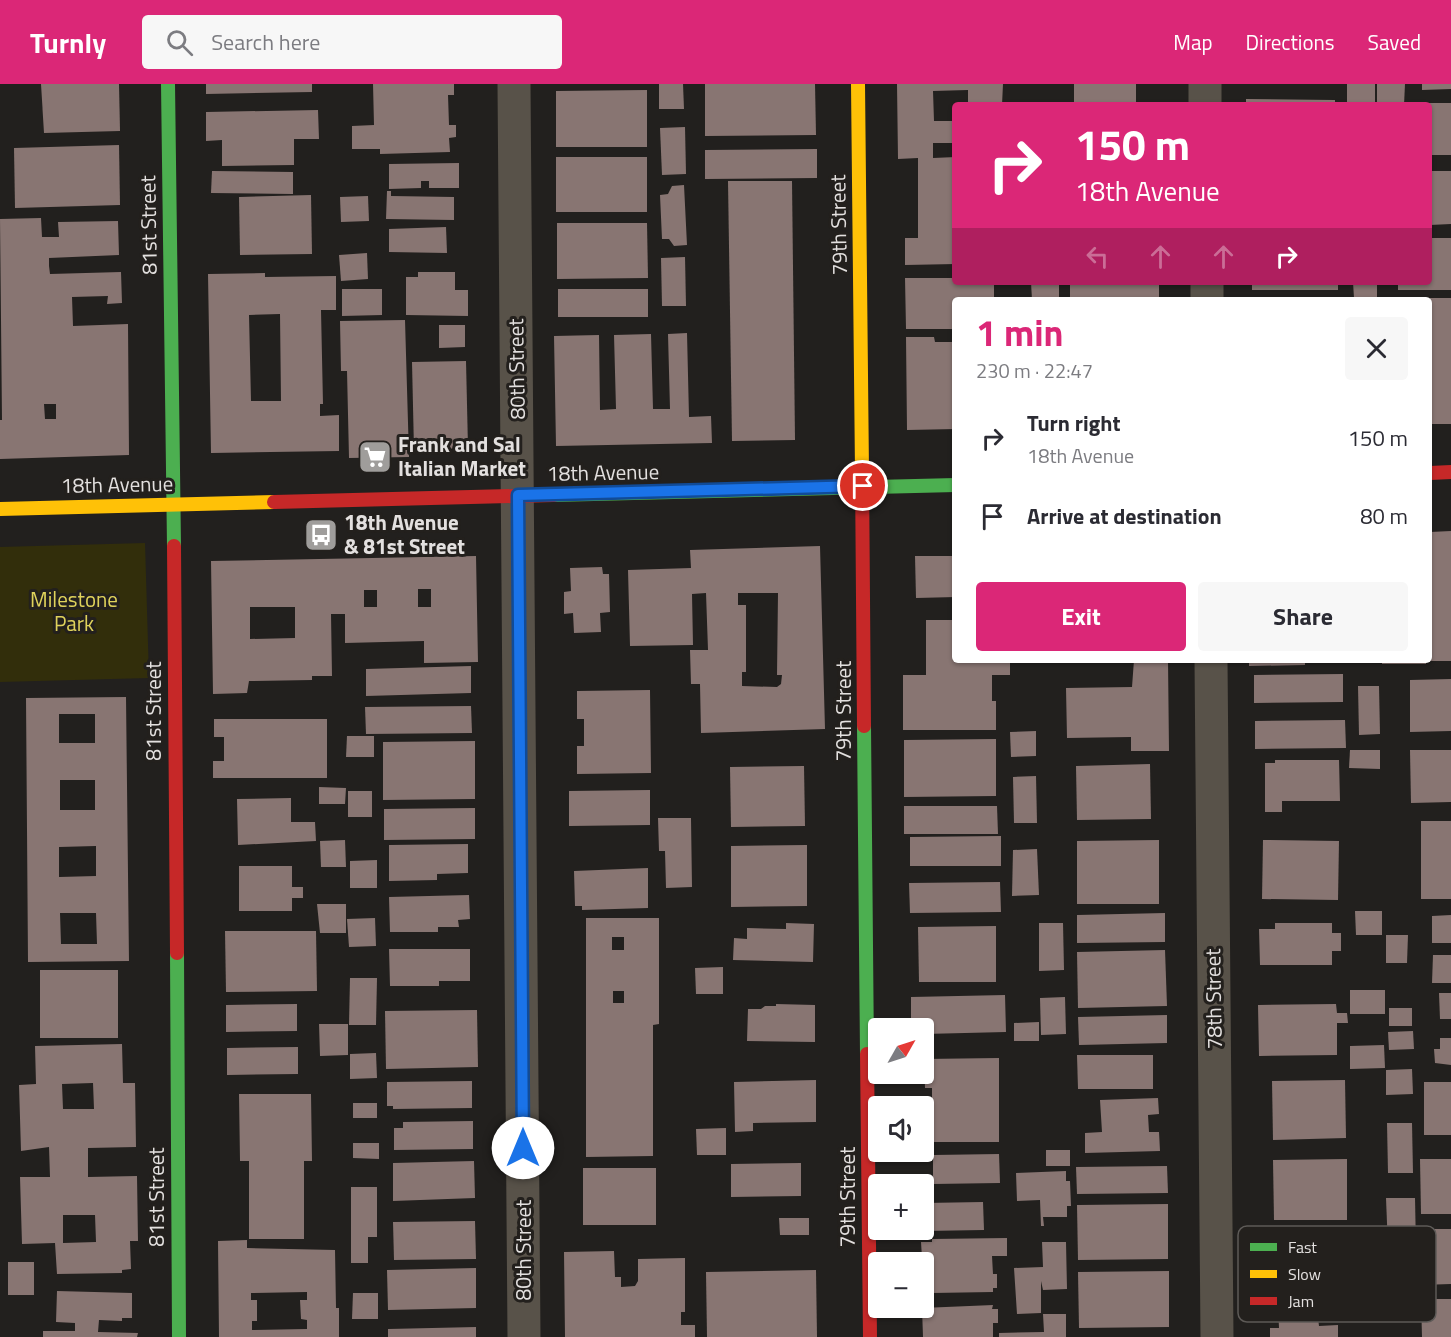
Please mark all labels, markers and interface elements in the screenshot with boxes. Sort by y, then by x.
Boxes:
search box [142,15,562,69]
text: Turnly [30,21,106,64]
text: Search here [211,25,320,59]
icon: search [163,26,196,59]
text: Map [1173,26,1213,58]
text: Directions [1246,26,1335,58]
text: Saved [1368,26,1421,58]
text: 150 m [1075,112,1190,176]
icon: right [976,126,1054,204]
text: 18th Avenue [1075,170,1220,211]
street label: 81st Street [131,174,165,275]
street label: 79th Street [821,174,855,276]
icon: left [1081,240,1114,273]
icon: ahead [1144,240,1177,273]
icon: ahead [1207,240,1240,273]
icon: right [1270,240,1303,273]
text: 1 min [976,305,1063,360]
button: close [1345,317,1408,380]
street label: 80th Street [499,318,533,420]
text: 230 m · 22:47 [976,355,1093,386]
text: Turn right [1027,406,1121,440]
text: 150 m [1348,421,1408,455]
icon: right [976,422,1009,455]
place label: Frank and Sal Italian Market [398,428,526,484]
supermarket icon: Frank and Sal Italian Market [357,439,393,475]
text: 18th Avenue [1027,440,1134,471]
street label: 18th Avenue [546,455,659,489]
pin [837,460,888,511]
street label: 18th Avenue [60,467,173,501]
icon: arrive [846,469,879,502]
text: Arrive at destination [1027,499,1222,533]
text: 80 m [1360,499,1408,533]
icon: arrive [976,500,1009,533]
place label: 18th Avenue & 81st Street [344,506,465,562]
bus stop icon: 18th Avenue & 81st Street [303,517,339,553]
button: Exit [976,582,1186,651]
button: Share [1198,582,1408,651]
park label: Milestone Park [30,583,118,639]
street label: 79th Street [827,660,859,761]
street label: 81st Street [137,661,169,761]
street label: 78th Street [1196,948,1230,1050]
north arrow [868,1018,934,1084]
map controls [868,1018,934,1318]
button: sound [868,1096,934,1162]
position arrow [491,1116,555,1180]
street label: 79th Street [831,1146,863,1247]
street label: 81st Street [140,1147,172,1247]
button: + [868,1174,934,1240]
street label: 80th Street [507,1199,539,1300]
legend [1238,1226,1436,1322]
text: Fast [1288,1235,1317,1259]
button: − [868,1252,934,1318]
text: Slow [1288,1262,1321,1286]
text: Jam [1288,1289,1314,1313]

